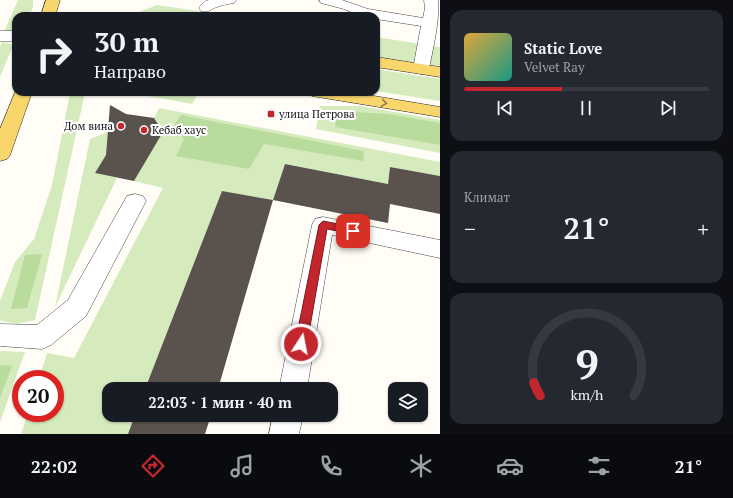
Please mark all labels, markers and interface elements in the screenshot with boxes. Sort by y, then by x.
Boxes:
text: 30 m [94,23,159,60]
icon: right [28,28,80,80]
text: Static Love [524,38,602,58]
text: Velvet Ray [524,58,584,76]
text: Направо [94,59,166,83]
icon: previous [494,97,516,119]
icon: pause [575,97,597,119]
icon: next [657,97,679,119]
one-way arrow [381,98,387,107]
place label: улица Петрова [278,107,355,121]
marker: улица Петрова [266,109,276,119]
place label: Дом вина [64,119,113,133]
marker: Дом вина [116,121,126,131]
place label: Кебаб хаус [152,123,206,137]
marker: Кебаб хаус [139,125,149,135]
text: Климат [464,188,510,206]
text: 21° [563,208,610,248]
pin [336,214,370,248]
text: − [464,214,476,243]
text: + [697,214,709,243]
icon: arrive [342,220,364,242]
position arrow [280,323,322,365]
text: 9 [575,336,598,391]
speed limit sign: 20 [12,370,64,422]
map controls [388,382,428,422]
button: layers [388,382,428,422]
text: km/h [570,385,604,404]
text: 22:03 · 1 мин · 40 m [148,392,292,412]
icon: directions [139,452,167,480]
icon: music [228,452,256,480]
icon: phone [317,452,345,480]
icon: climate [407,452,435,480]
icon: car [496,452,524,480]
icon: filters [585,452,613,480]
text: 22:02 [31,454,78,478]
text: 21° [674,454,702,478]

